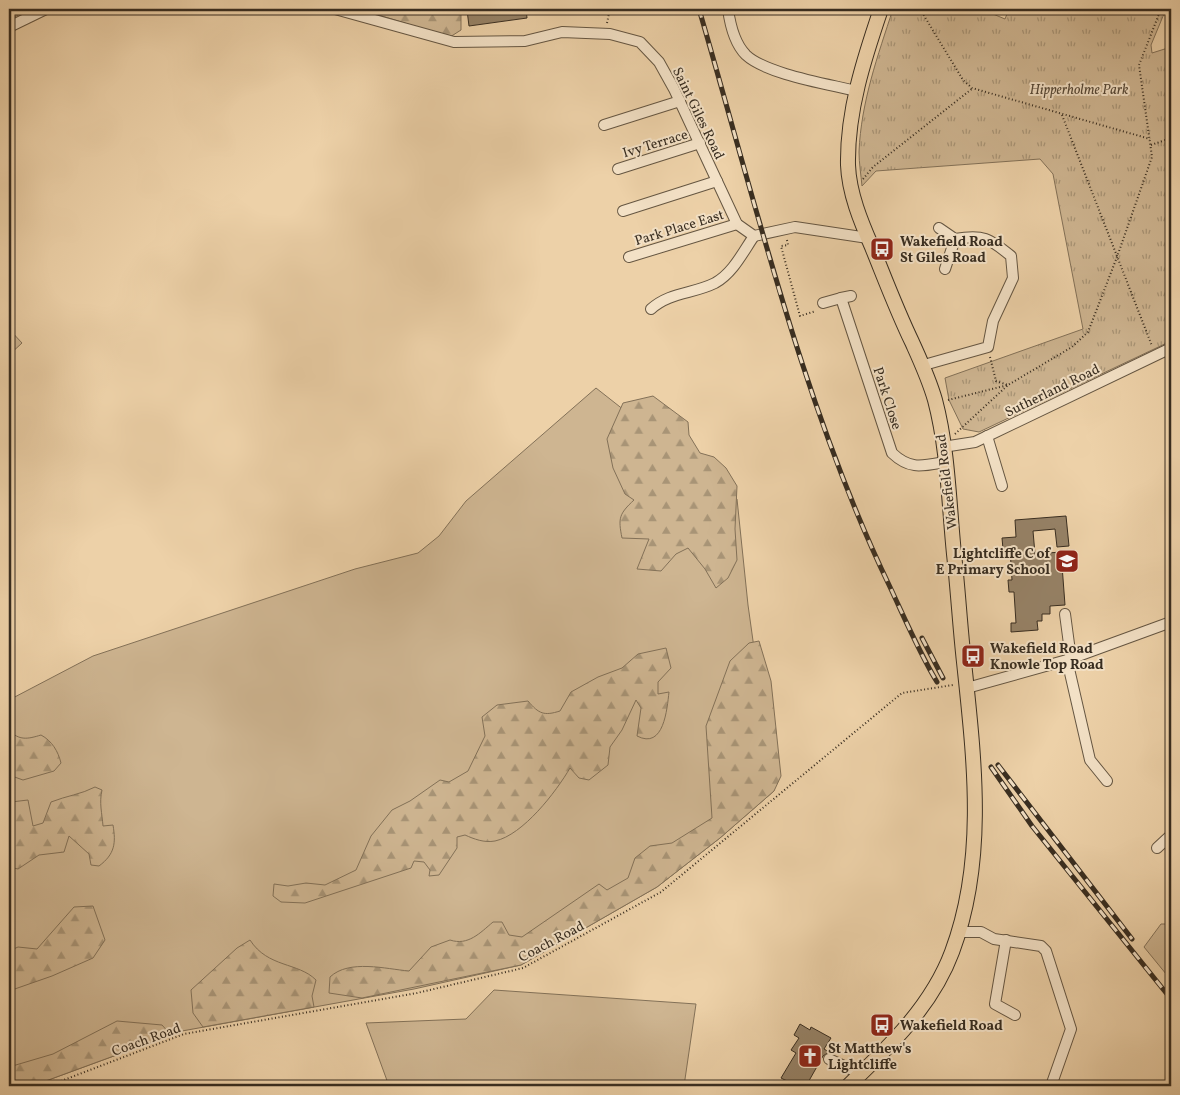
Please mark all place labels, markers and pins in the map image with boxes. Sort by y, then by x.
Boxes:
place label: Wakefield Road St Giles Road [900,233,1003,268]
bus stop icon: Wakefield Road St Giles Road [869,236,895,262]
place label: Lightcliffe C of E Primary School [936,545,1051,580]
school or university icon: Lightcliffe C of E Primary School [1054,548,1080,574]
place label: Wakefield Road Knowle Top Road [990,640,1104,675]
bus stop icon: Wakefield Road Knowle Top Road [960,643,986,669]
bus stop icon: Wakefield Road [869,1012,895,1038]
place label: Wakefield Road [900,1017,1003,1036]
place label: St Matthew's Lightcliffe [828,1040,911,1075]
church icon: St Matthew's Lightcliffe [797,1043,823,1069]

